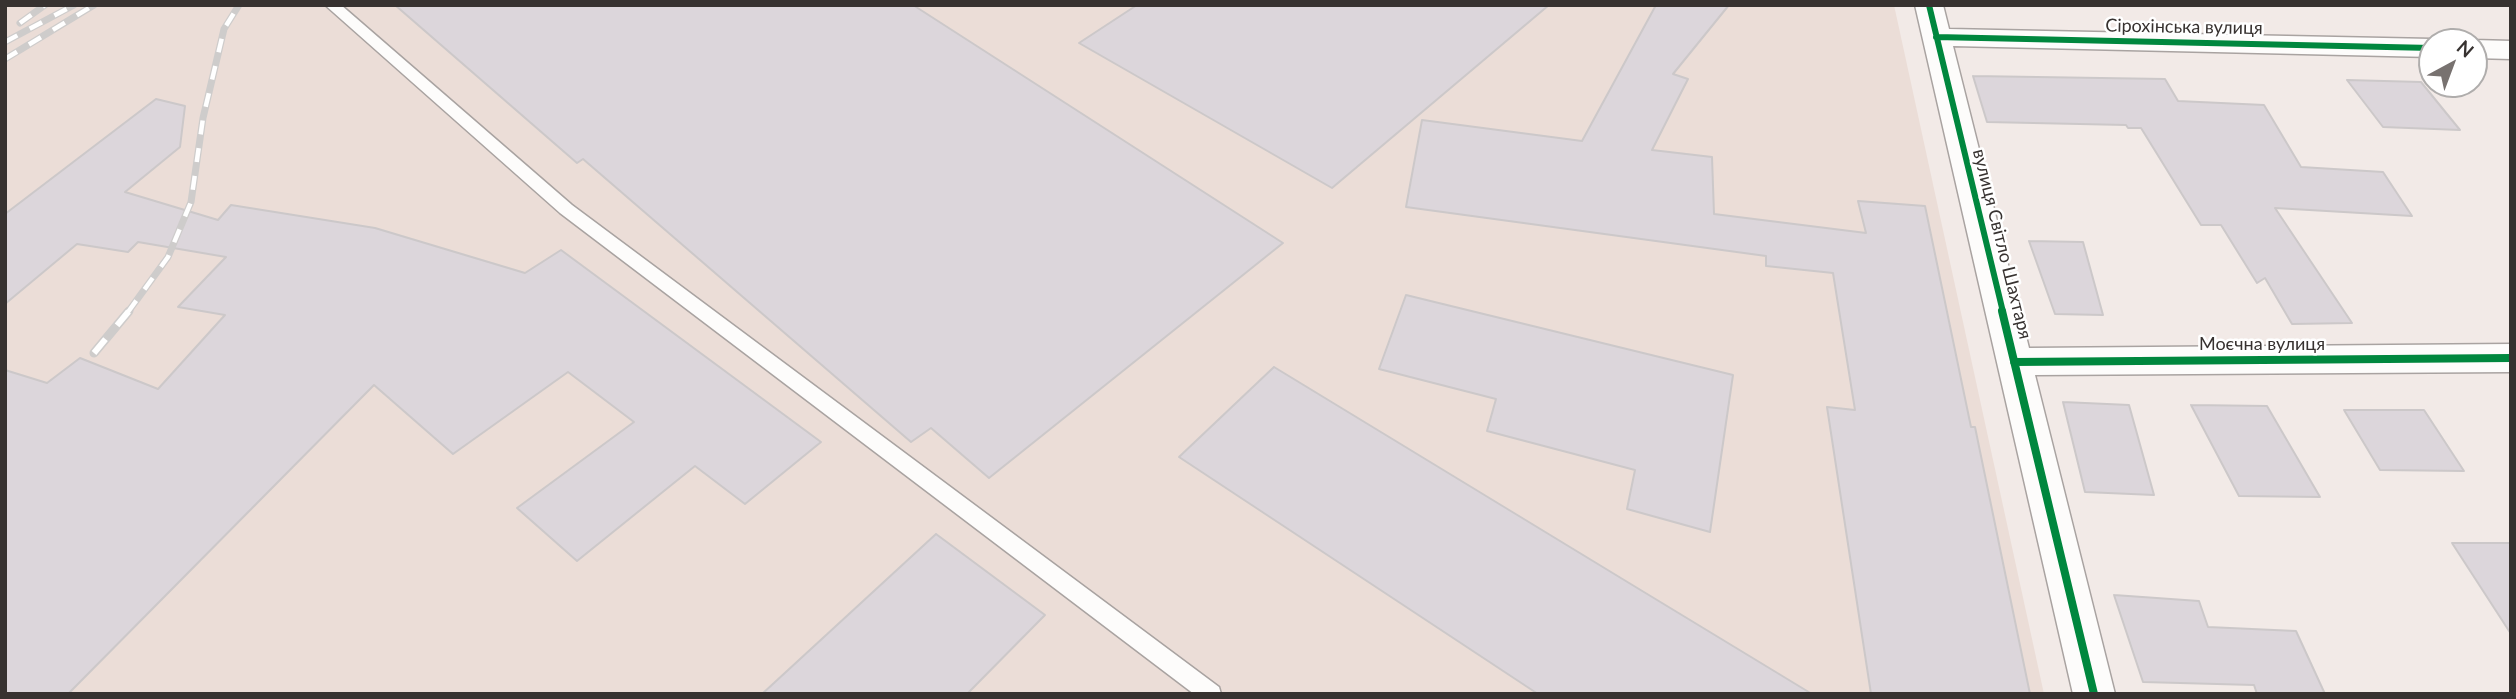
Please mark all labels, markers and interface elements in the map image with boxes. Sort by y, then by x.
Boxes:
street label: Сірохінська вулиця [2105,15,2263,39]
north arrow [2418,28,2488,98]
text: N [2453,35,2479,62]
street label: вулиця Світло Шахтаря [1968,147,2036,341]
street label: Моєчна вулиця [2199,333,2325,355]

